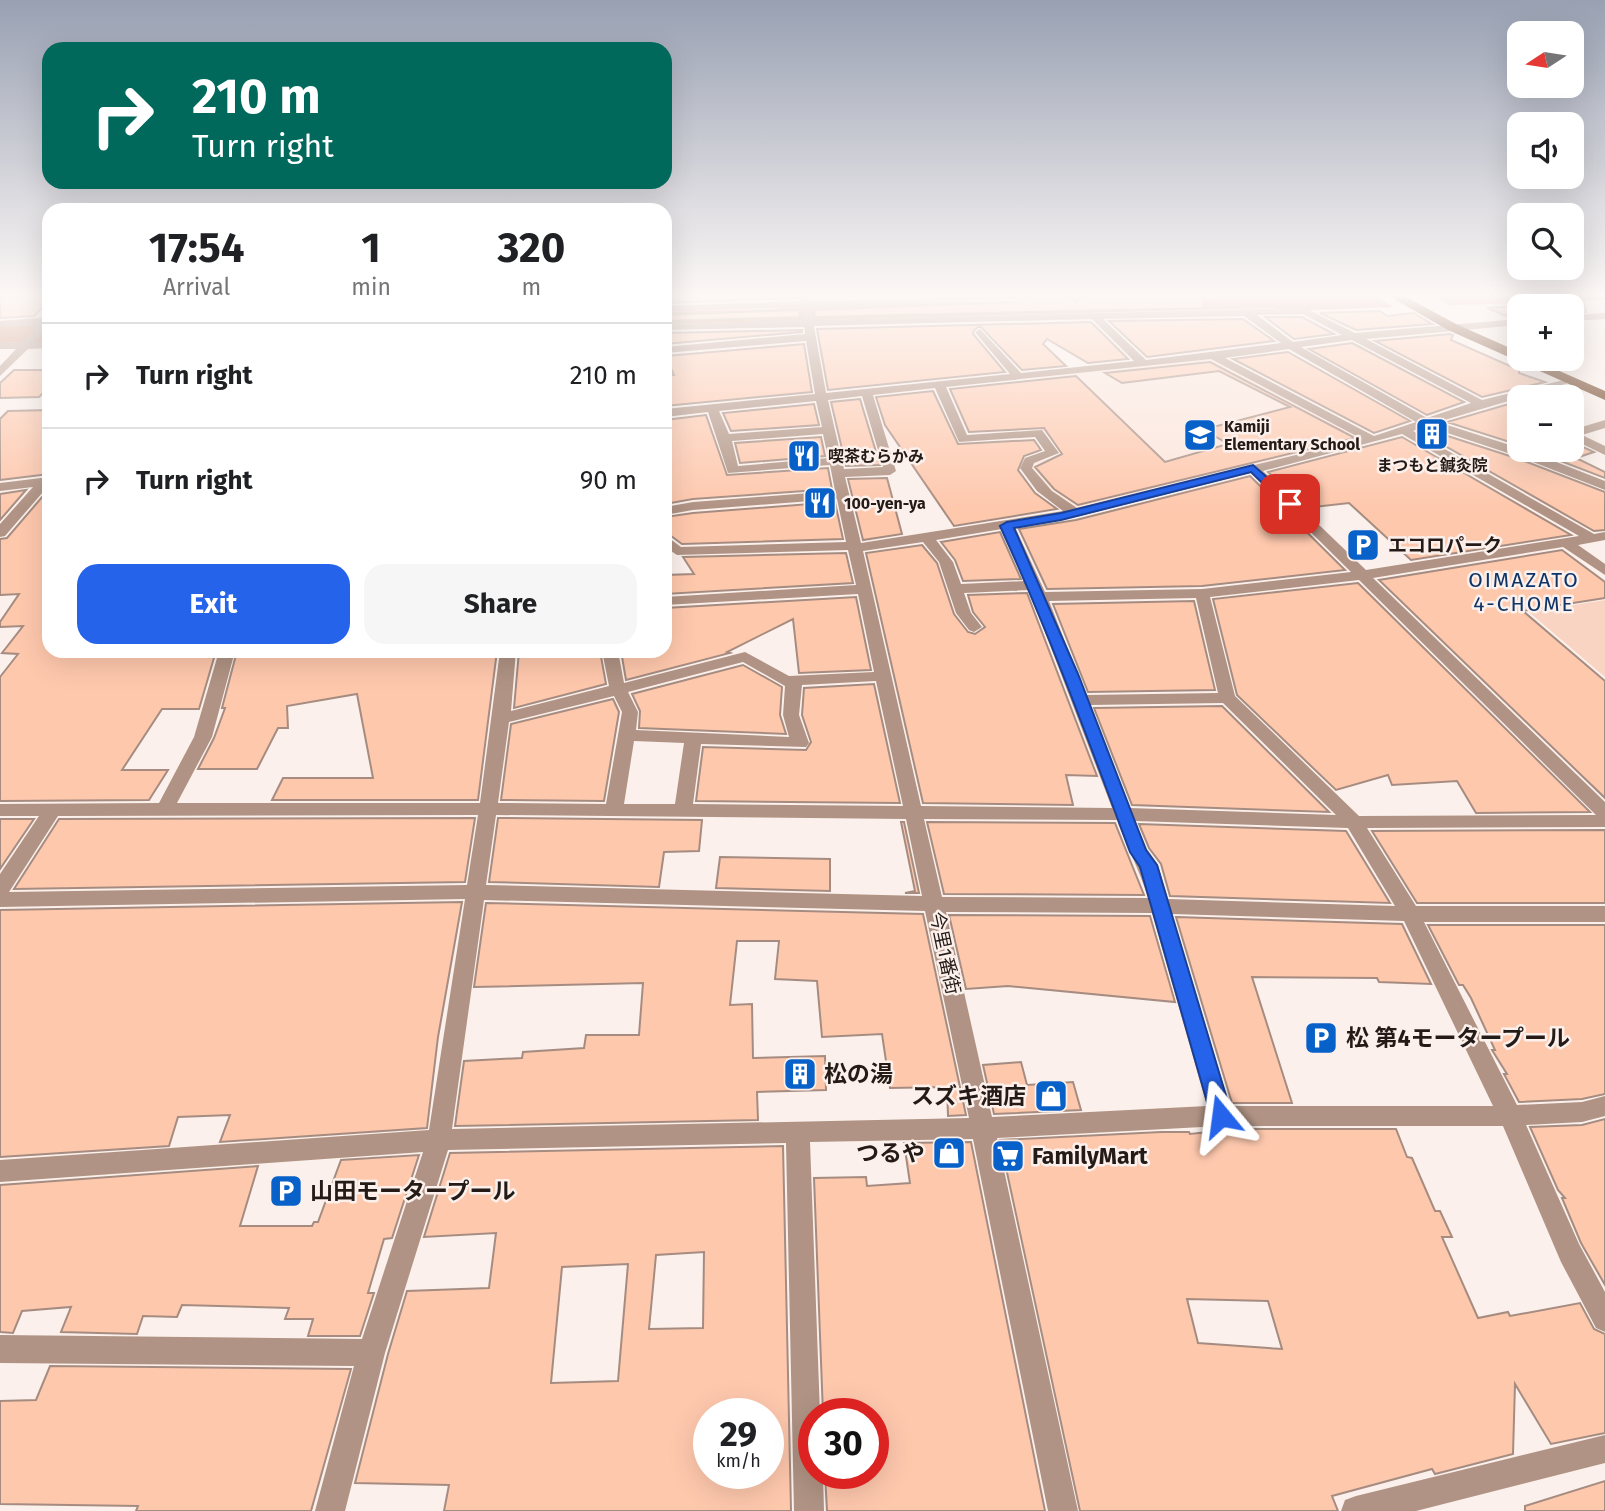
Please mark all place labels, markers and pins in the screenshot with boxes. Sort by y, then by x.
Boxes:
building icon: まつもと鍼灸院 [1413,415,1451,453]
school or university icon: Kamiji Elementary School [1181,416,1219,454]
place label: Kamiji Elementary School [1224,417,1360,454]
restaurant icon: 喫茶むらかみ [785,437,823,475]
place label: 喫茶むらかみ [828,447,924,466]
place label: まつもと鍼灸院 [1376,456,1488,475]
pin [1260,474,1320,534]
restaurant icon: 100-yen-ya [801,484,839,522]
place label: 100-yen-ya [844,494,926,513]
parking icon: エコロパーク [1344,526,1382,564]
place label: エコロパーク [1388,534,1502,557]
parking icon: 松 第4モータープール [1302,1019,1340,1057]
place label: 松 第4モータープール [1346,1024,1570,1052]
building icon: 松の湯 [781,1055,819,1093]
place label: 松の湯 [824,1060,893,1088]
shop icon: スズキ酒店 [1032,1077,1070,1115]
place label: スズキ酒店 [911,1082,1026,1110]
shop icon: つるや [930,1134,968,1172]
supermarket icon: FamilyMart [989,1137,1027,1175]
place label: つるや [856,1139,925,1167]
place label: FamilyMart [1032,1142,1149,1170]
parking icon: 山田モータープール [267,1172,305,1210]
place label: 山田モータープール [310,1177,516,1205]

